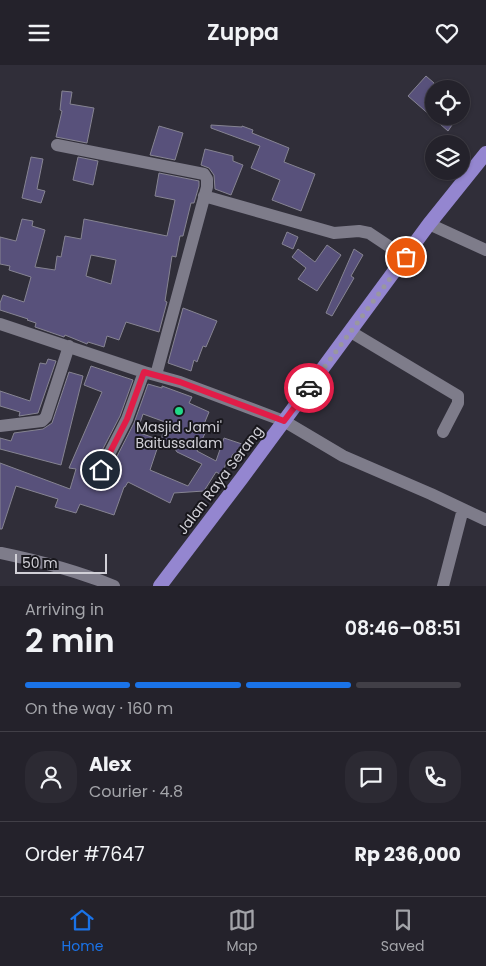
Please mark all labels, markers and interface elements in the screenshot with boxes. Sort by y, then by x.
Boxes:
text: Zuppa [207,17,279,48]
icon: menu [25,19,53,47]
icon: heart [433,19,461,47]
map controls [425,80,470,180]
button: locate [425,80,470,125]
button: layers [425,135,470,180]
pin [385,236,427,278]
icon: bag [392,243,420,271]
courier [284,363,334,413]
icon: car [295,374,323,402]
marker: Masjid Jami' Baitussalam [173,405,185,417]
place label: Masjid Jami' Baitussalam [136,417,222,453]
street label: Jalan Raya Serang [172,421,268,539]
pin [80,449,122,491]
icon: home [87,456,115,484]
scale bar [15,551,108,574]
text: 50 m [22,553,58,573]
text: Arriving in [25,598,104,621]
text: 08:46–08:51 [345,615,461,642]
text: 2 min [25,618,115,663]
text: On the way · 160 m [25,697,173,720]
button: person [25,751,77,803]
text: Alex [89,751,131,778]
button: chat [345,751,397,803]
button: phone [409,751,461,803]
text: Courier · 4.8 [89,780,183,803]
text: Order #7647 [25,841,145,868]
text: Rp 236,000 [355,841,461,868]
tab: Home [62,906,103,957]
tab: Map [227,906,258,957]
tab: Saved [381,906,424,957]

